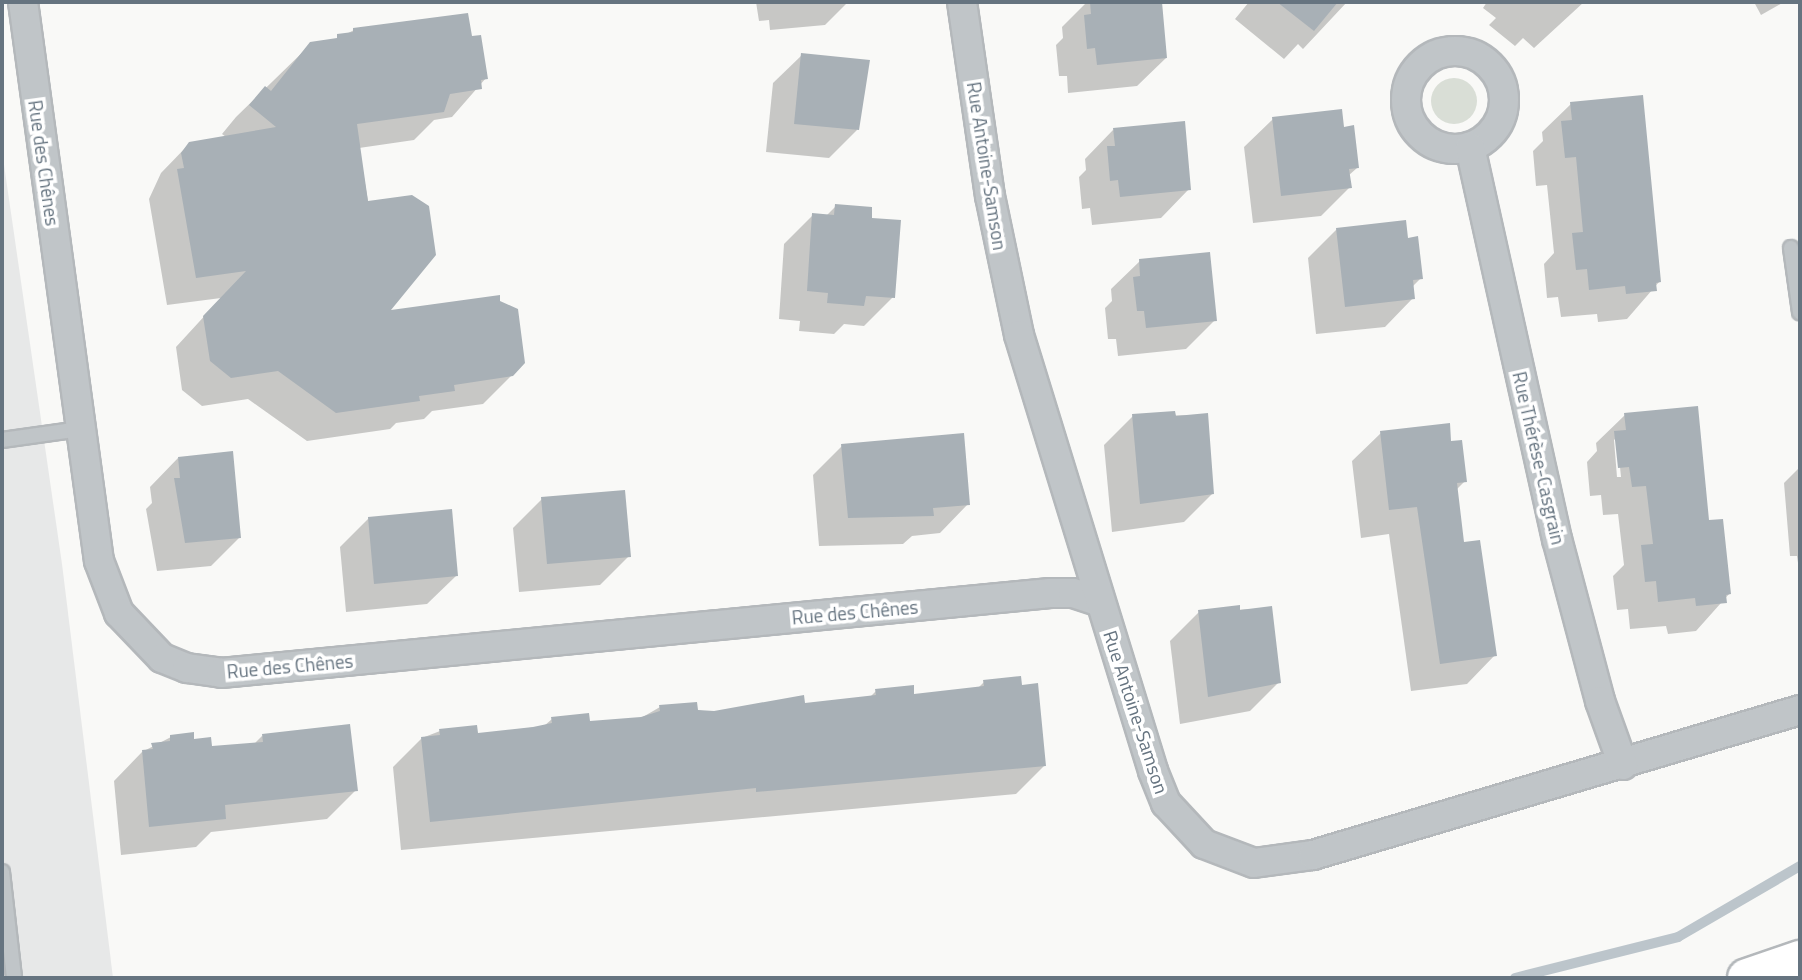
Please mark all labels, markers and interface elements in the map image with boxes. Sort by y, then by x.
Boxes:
street label: Rue Antoine-Samson [962,80,1012,252]
street label: Rue des Chênes [24,99,64,227]
street label: Rue Thérèse-Casgrain [1508,369,1570,547]
street label: Rue des Chênes [791,595,919,629]
street label: Rue Antoine-Samson [1099,628,1173,796]
street label: Rue des Chênes [226,649,354,683]

